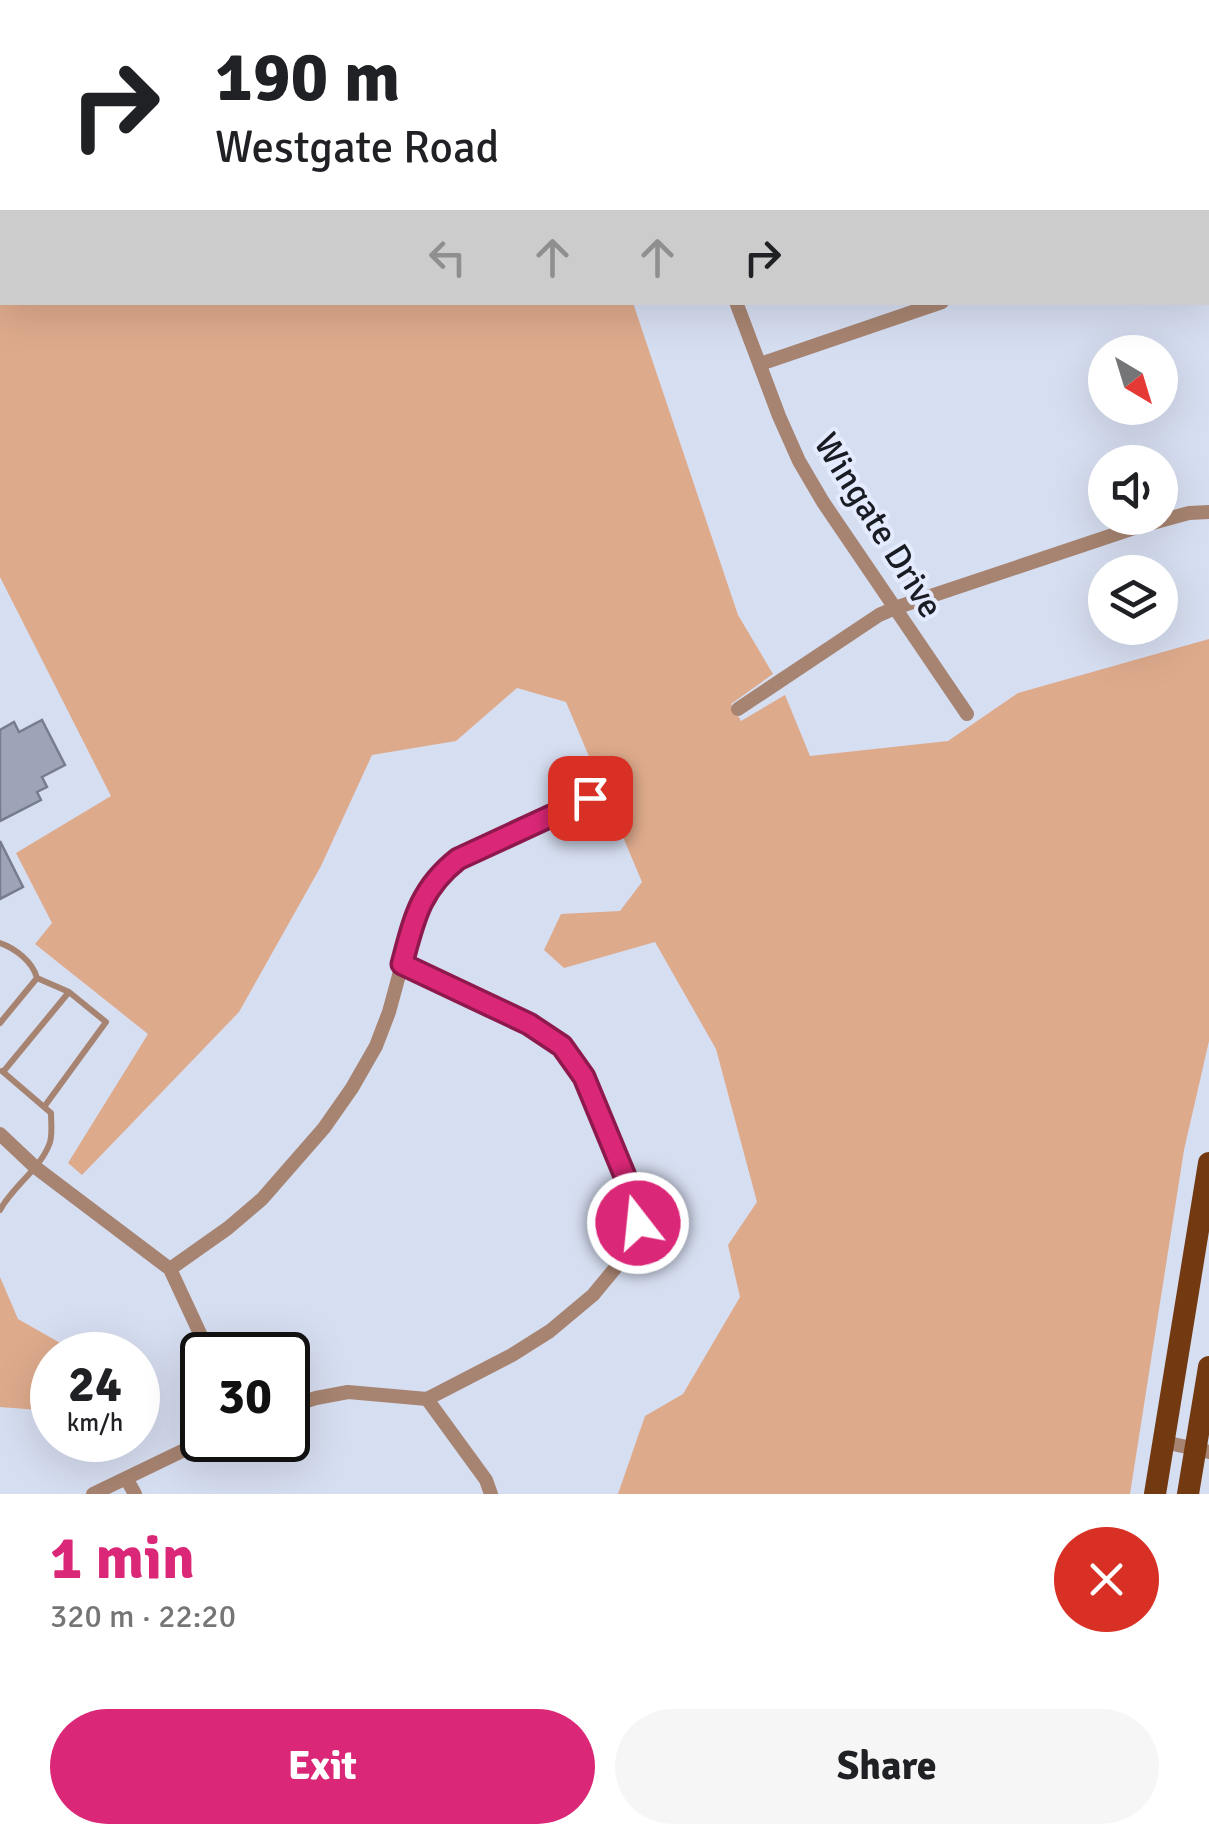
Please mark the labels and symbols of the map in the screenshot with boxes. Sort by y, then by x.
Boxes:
north arrow [1088,335,1178,425]
street label: Wingate Drive [805,425,952,626]
pin [548,756,633,841]
position arrow [586,1171,690,1275]
speed limit sign: 30 [180,1332,310,1462]

